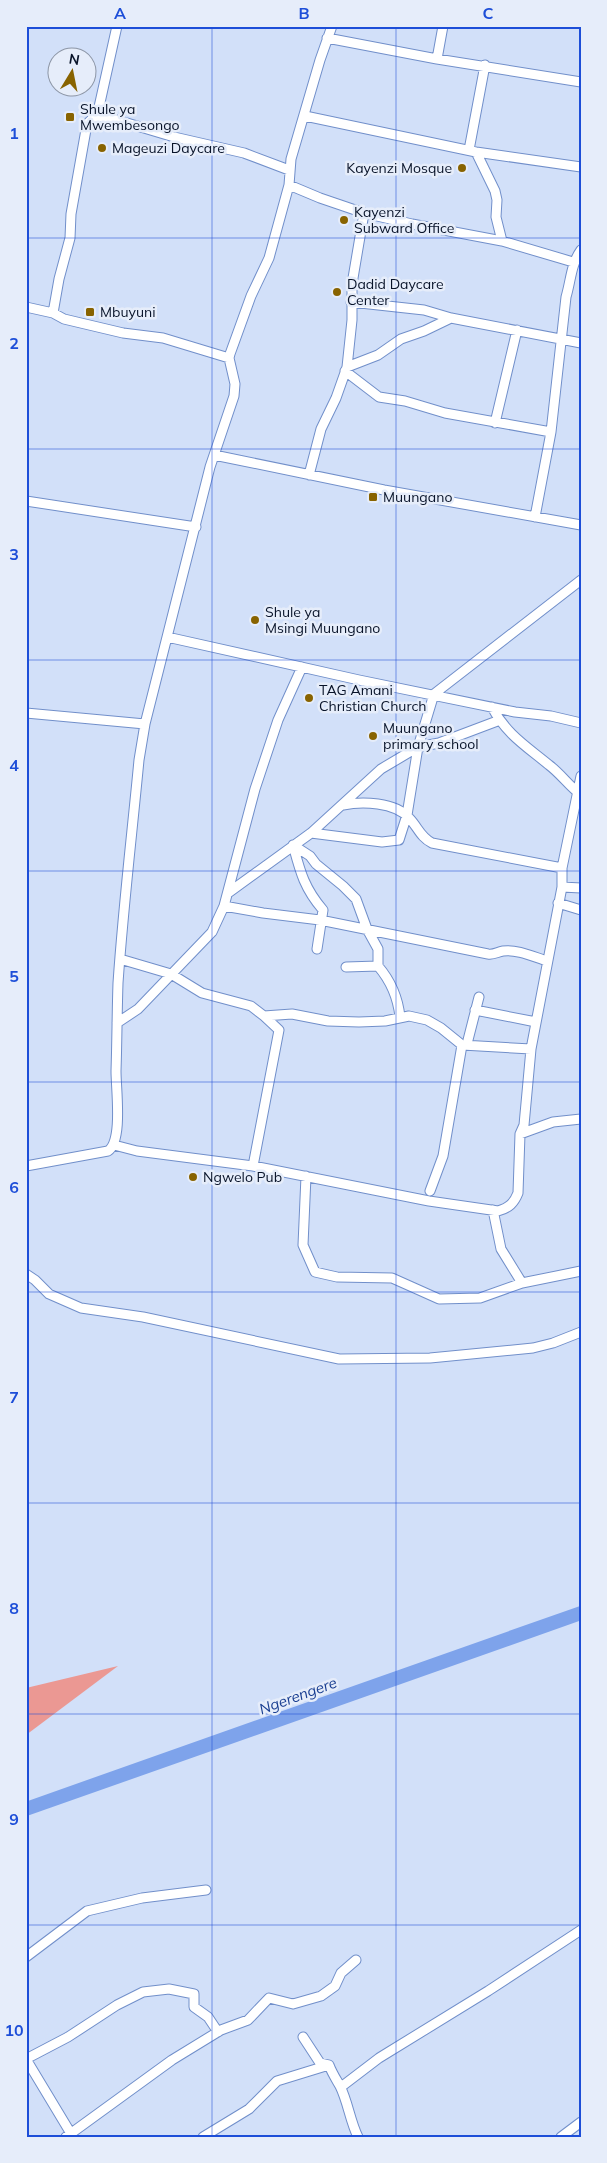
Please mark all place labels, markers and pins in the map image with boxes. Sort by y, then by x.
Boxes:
place label: Shule ya Mwembesongo [80,100,180,134]
marker: Shule ya Mwembesongo [64,111,76,123]
place label: Mageuzi Daycare [112,139,225,157]
marker: Mageuzi Daycare [96,142,108,154]
place label: Kayenzi Mosque [346,159,452,177]
marker: Kayenzi Mosque [456,162,468,174]
place label: Kayenzi Subward Office [354,203,454,237]
marker: Kayenzi Subward Office [338,214,350,226]
place label: Dadid Daycare Center [347,275,444,309]
marker: Dadid Daycare Center [331,286,343,298]
place label: Mbuyuni [100,303,156,321]
marker: Mbuyuni [84,306,96,318]
place label: Muungano [383,488,452,506]
marker: Muungano [367,491,379,503]
place label: Shule ya Msingi Muungano [265,603,380,637]
marker: Shule ya Msingi Muungano [249,614,261,626]
place label: TAG Amani Christian Church [319,681,427,715]
marker: TAG Amani Christian Church [303,692,315,704]
place label: Muungano primary school [383,719,479,753]
marker: Muungano primary school [367,730,379,742]
place label: Ngwelo Pub [203,1168,282,1186]
marker: Ngwelo Pub [187,1171,199,1183]

